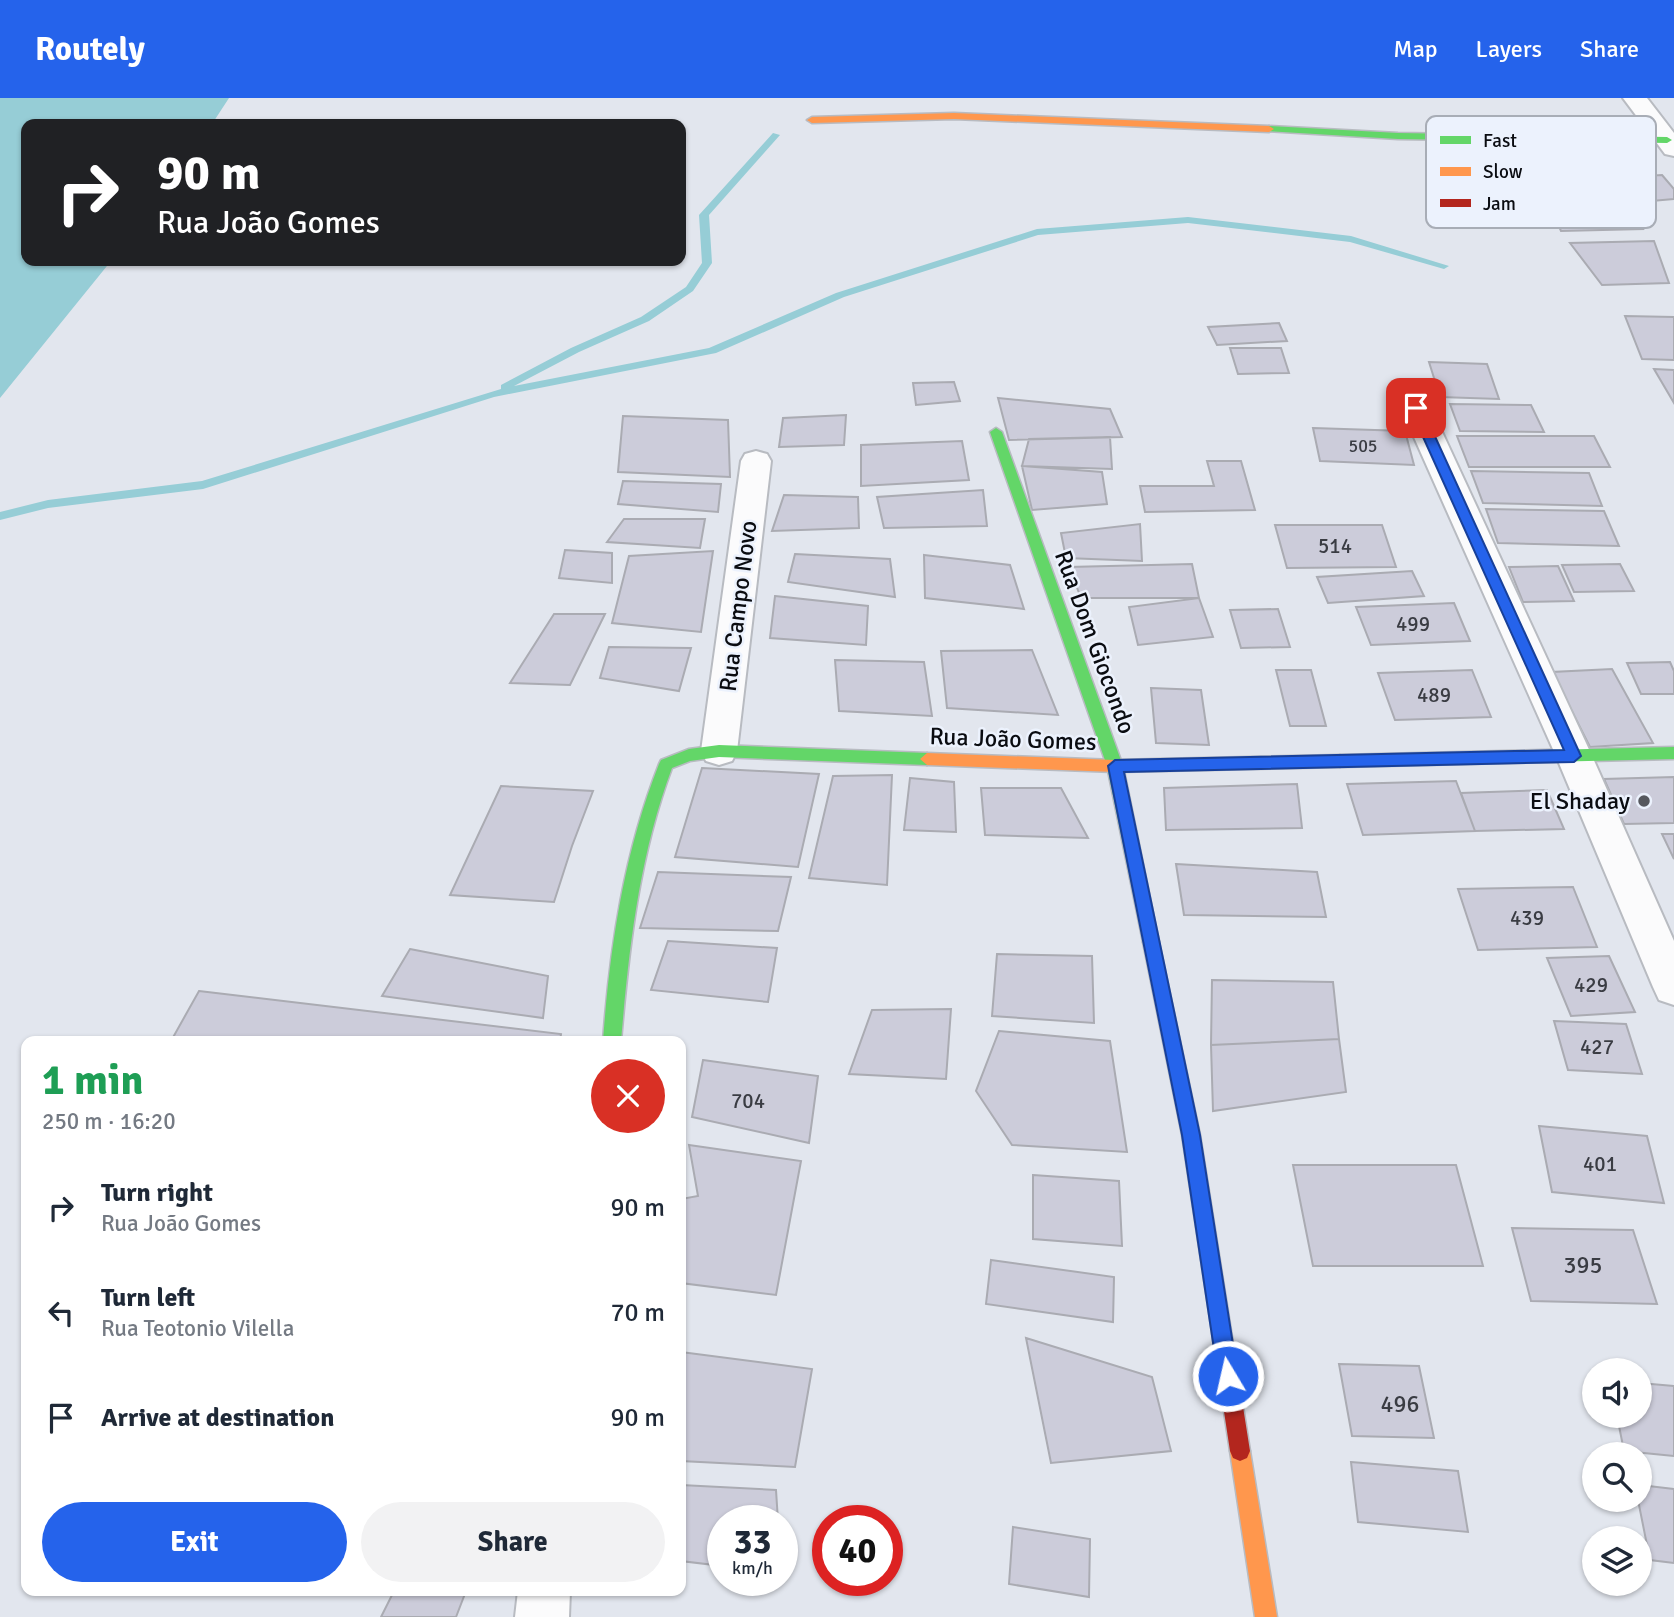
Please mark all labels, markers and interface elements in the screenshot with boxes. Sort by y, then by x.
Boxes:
text: Routely [35,29,145,70]
text: Map [1393,34,1438,64]
text: Layers [1476,34,1542,64]
text: Share [1580,34,1639,64]
legend [1426,116,1656,228]
text: Fast [1483,129,1517,153]
text: 90 m [157,143,260,203]
icon: right [42,147,133,238]
text: Slow [1483,160,1523,184]
text: Jam [1483,192,1516,216]
text: Rua João Gomes [157,203,380,242]
pin [1386,378,1446,438]
icon: arrive [1397,389,1435,427]
house number: 505 [1348,435,1378,457]
street label: Rua Campo Novo [713,519,763,693]
house number: 514 [1318,533,1352,559]
street label: Rua Dom Giocondo [1048,546,1142,738]
house number: 499 [1396,611,1430,637]
house number: 489 [1417,682,1451,708]
street label: Rua João Gomes [929,721,1097,757]
place label: El Shaday [1530,786,1630,816]
marker: El Shaday [1636,793,1652,809]
house number: 439 [1510,905,1544,931]
house number: 429 [1574,972,1608,998]
house number: 427 [1580,1034,1614,1060]
text: 1 min [42,1055,143,1106]
button: close [591,1059,665,1133]
house number: 704 [731,1088,765,1114]
text: 250 m · 16:20 [42,1107,176,1136]
house number: 401 [1583,1151,1617,1177]
text: Turn right [101,1177,213,1209]
icon: right [42,1189,80,1227]
text: 90 m [610,1192,665,1224]
text: Rua João Gomes [101,1209,261,1238]
house number: 395 [1564,1250,1602,1280]
text: Turn left [101,1282,195,1314]
icon: left [42,1294,80,1332]
text: 70 m [610,1297,665,1329]
text: Rua Teotonio Vilella [101,1314,294,1343]
position arrow [1191,1339,1265,1413]
map controls [1582,1358,1652,1596]
button: sound [1582,1358,1652,1428]
house number: 496 [1381,1389,1419,1419]
icon: arrive [42,1399,80,1437]
text: Arrive at destination [101,1402,334,1434]
text: 90 m [610,1402,665,1434]
button: search [1582,1442,1652,1512]
button: Exit [42,1502,347,1582]
button: Share [361,1502,665,1582]
speed limit sign: 40 [812,1505,903,1596]
text: 33 [734,1520,771,1563]
button: layers [1582,1526,1652,1596]
text: km/h [732,1557,773,1579]

